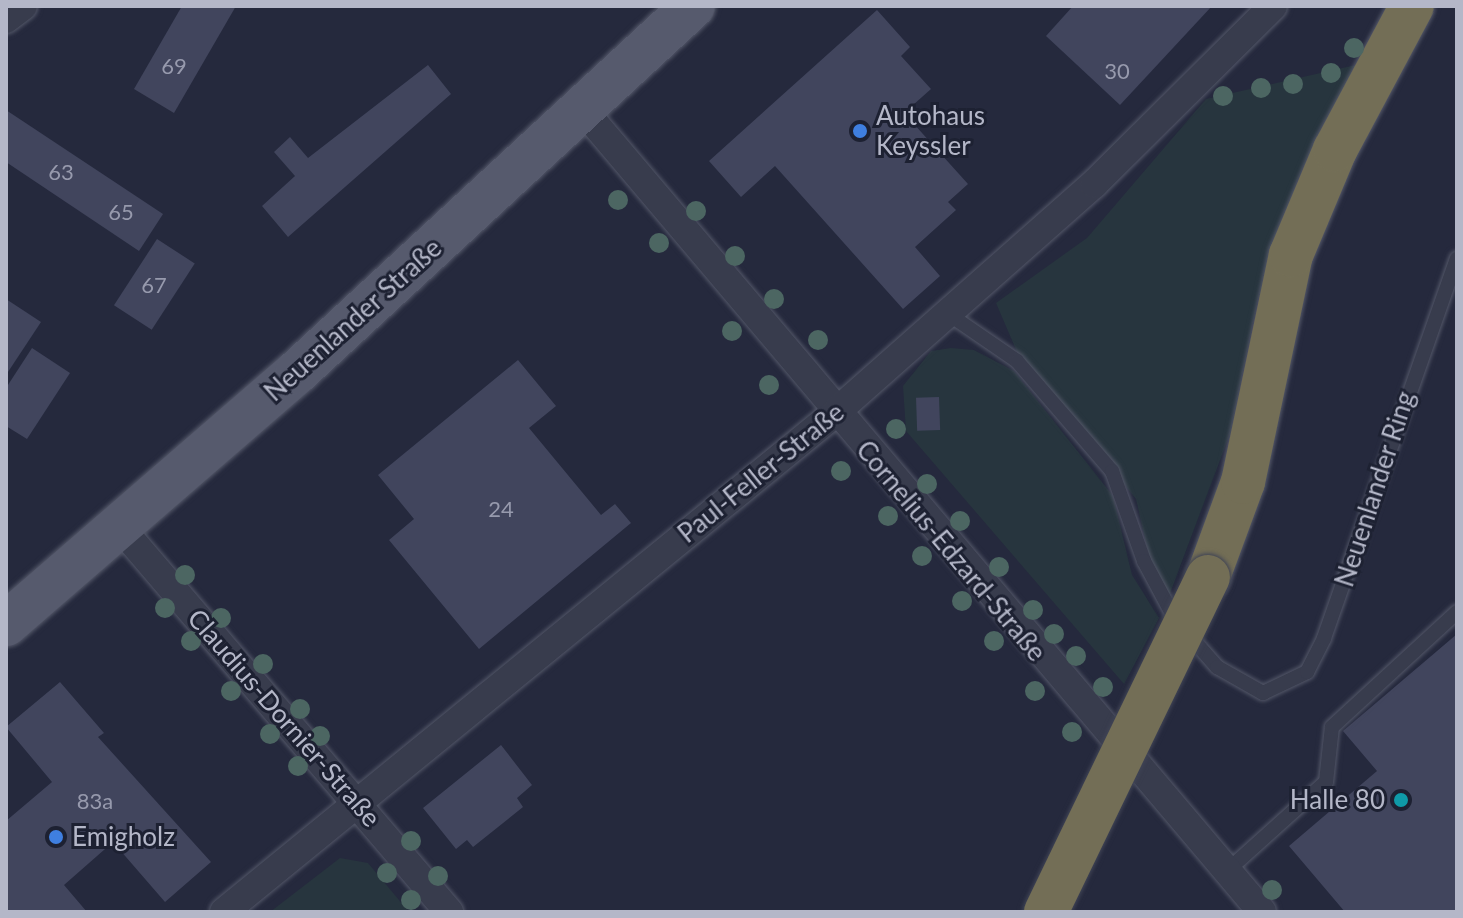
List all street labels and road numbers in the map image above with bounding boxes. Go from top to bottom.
street label: Neuenlander Straße [258,232,448,408]
street label: Neuenlander Ring [1329,387,1421,591]
street label: Paul-Feller-Straße [672,397,850,549]
street label: Cornelius-Edzard-Straße [850,434,1052,668]
street label: Claudius-Dornier-Straße [181,603,387,833]

